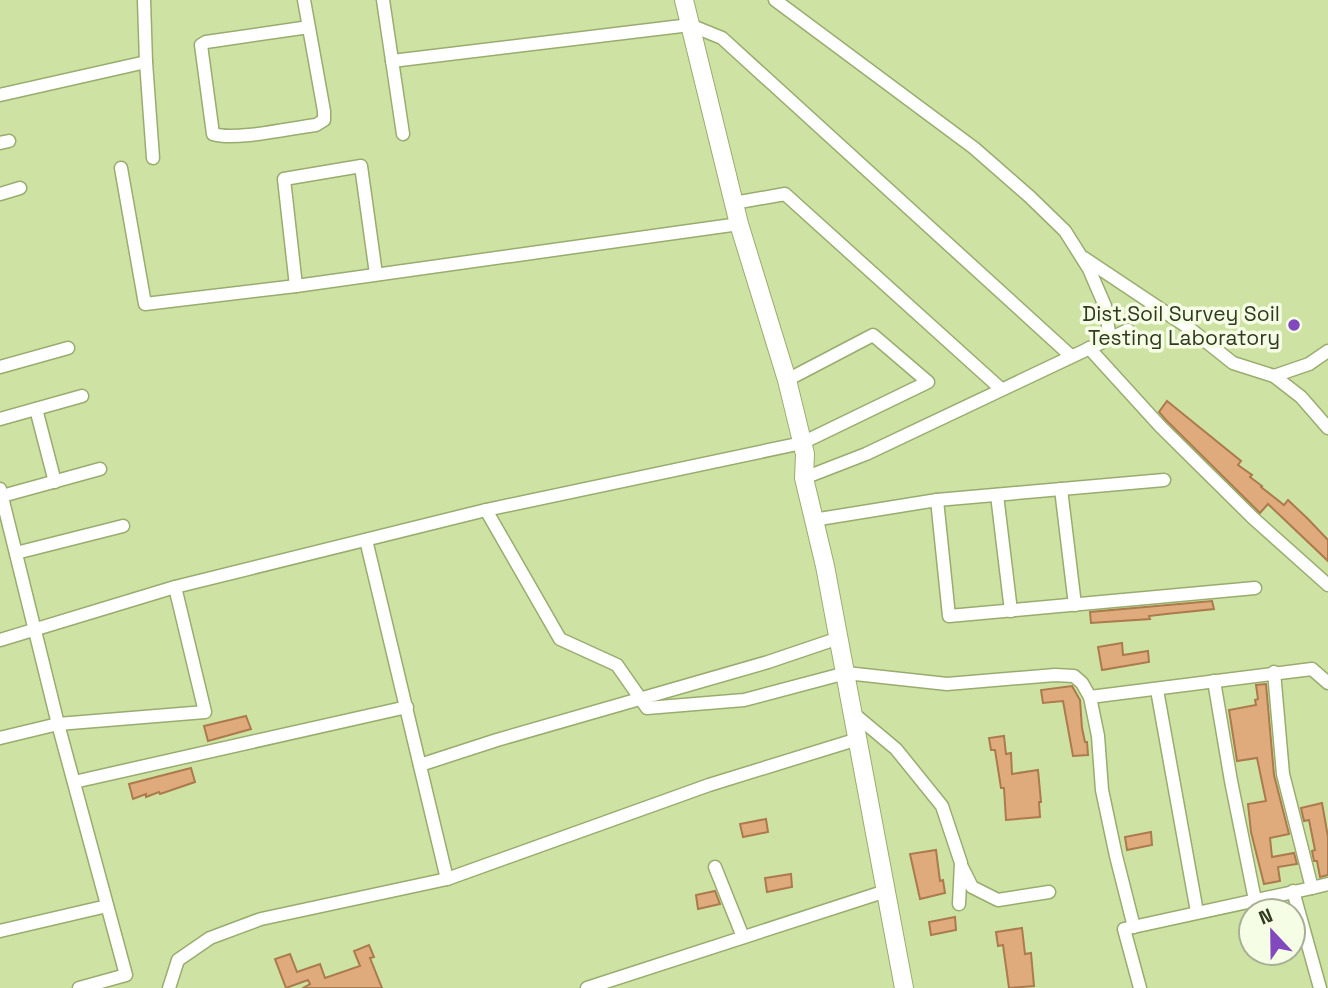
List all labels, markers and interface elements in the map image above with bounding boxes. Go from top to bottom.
place label: Dist.Soil Survey Soil Testing Laboratory [1082,300,1280,351]
marker: Dist.Soil Survey Soil Testing Laboratory [1286,317,1302,333]
north arrow [1237,897,1307,967]
text: N [1255,903,1276,931]

